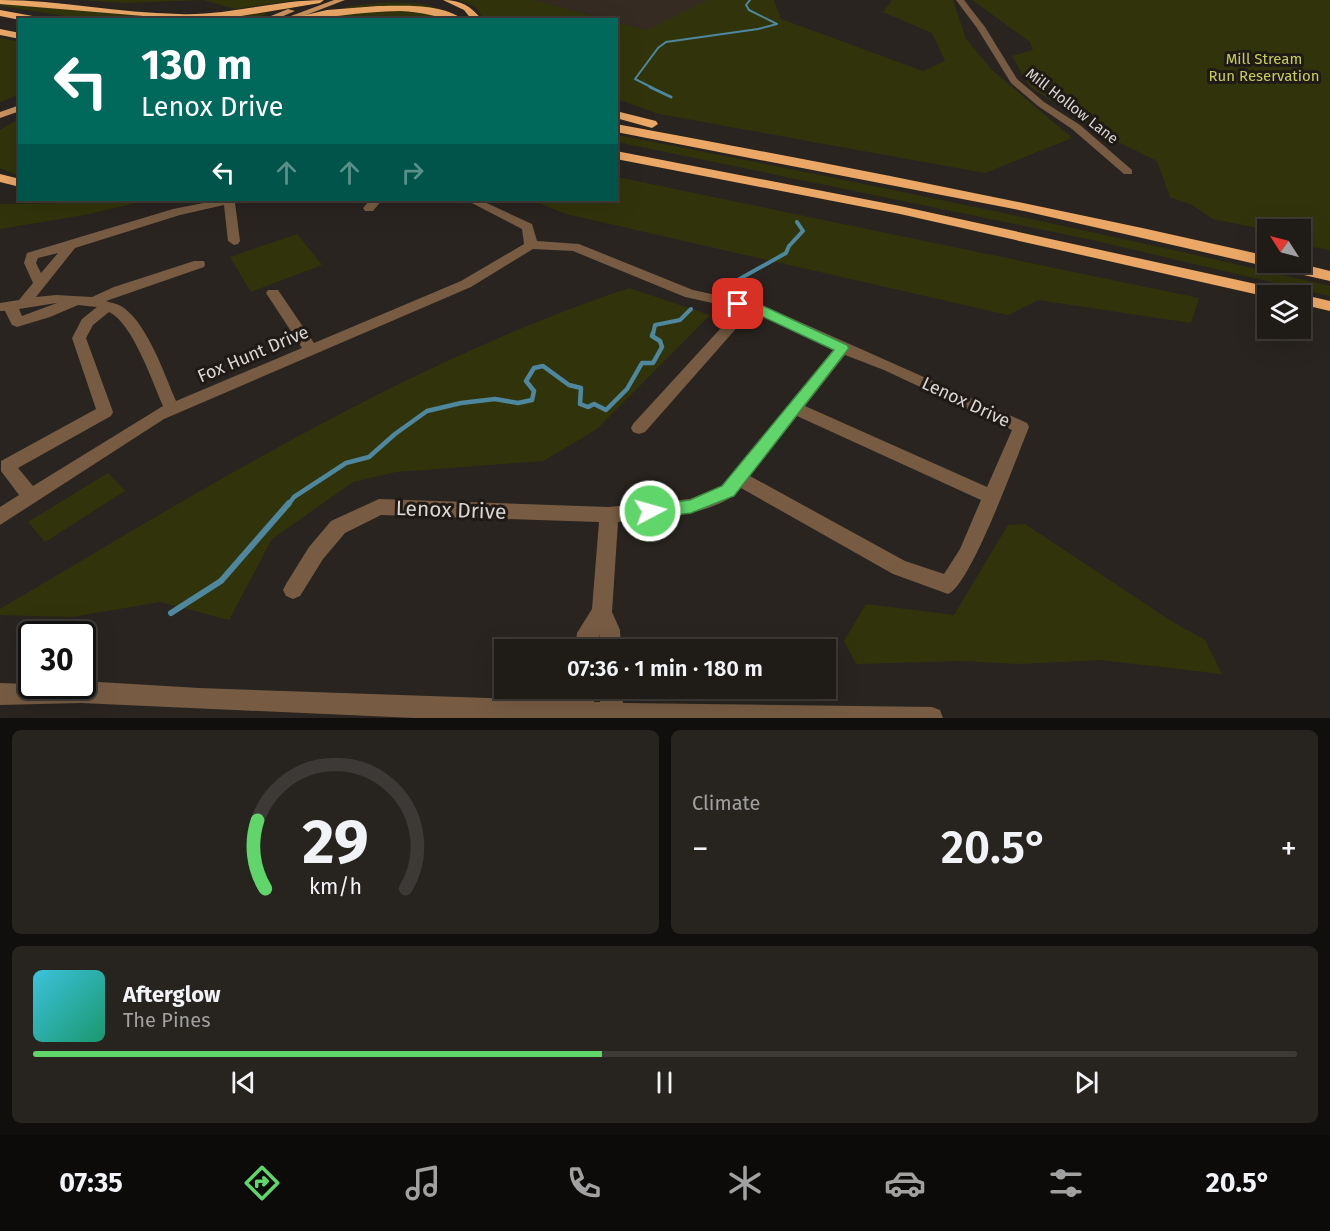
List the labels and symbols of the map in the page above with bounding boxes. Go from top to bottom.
park label: Mill Stream Run Reservation [1208,50,1320,85]
street label: Mill Hollow Lane [1022,64,1122,148]
north arrow [1257,219,1311,273]
pin [712,278,763,329]
street label: Fox Hunt Drive [194,321,312,387]
street label: Lenox Drive [918,372,1014,432]
position arrow [618,479,682,543]
street label: Lenox Drive [395,495,507,525]
speed limit sign: 30 [18,621,96,699]

